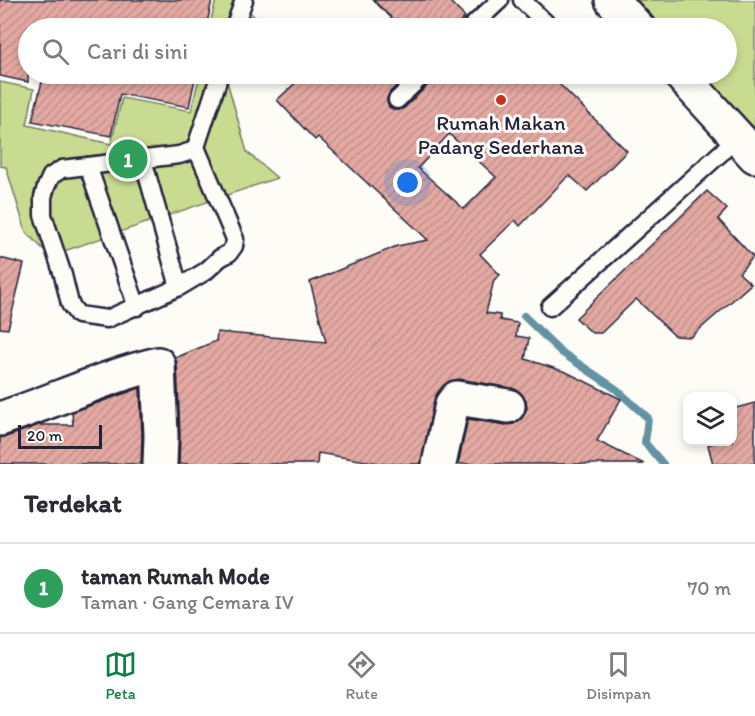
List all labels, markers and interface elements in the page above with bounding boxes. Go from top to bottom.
search box [18,18,737,84]
icon: search [39,35,72,68]
text: Cari di sini [87,38,188,65]
marker: Rumah Makan Padang Sederhana [494,93,508,107]
place label: Rumah Makan Padang Sederhana [418,110,584,159]
pin: 1 [108,136,148,182]
your location [393,168,422,197]
map controls [683,392,737,446]
button: layers [683,392,737,446]
scale bar [18,422,102,450]
text: 20 m [27,426,62,445]
text: Terdekat [24,487,122,519]
text: taman Rumah Mode [81,563,270,590]
text: 1 [39,576,48,600]
text: 70 m [687,576,731,600]
text: Taman · Gang Cemara IV [81,590,294,614]
tab: Peta [104,648,137,703]
tab: Rute [345,648,378,703]
tab: Disimpan [586,648,651,703]

